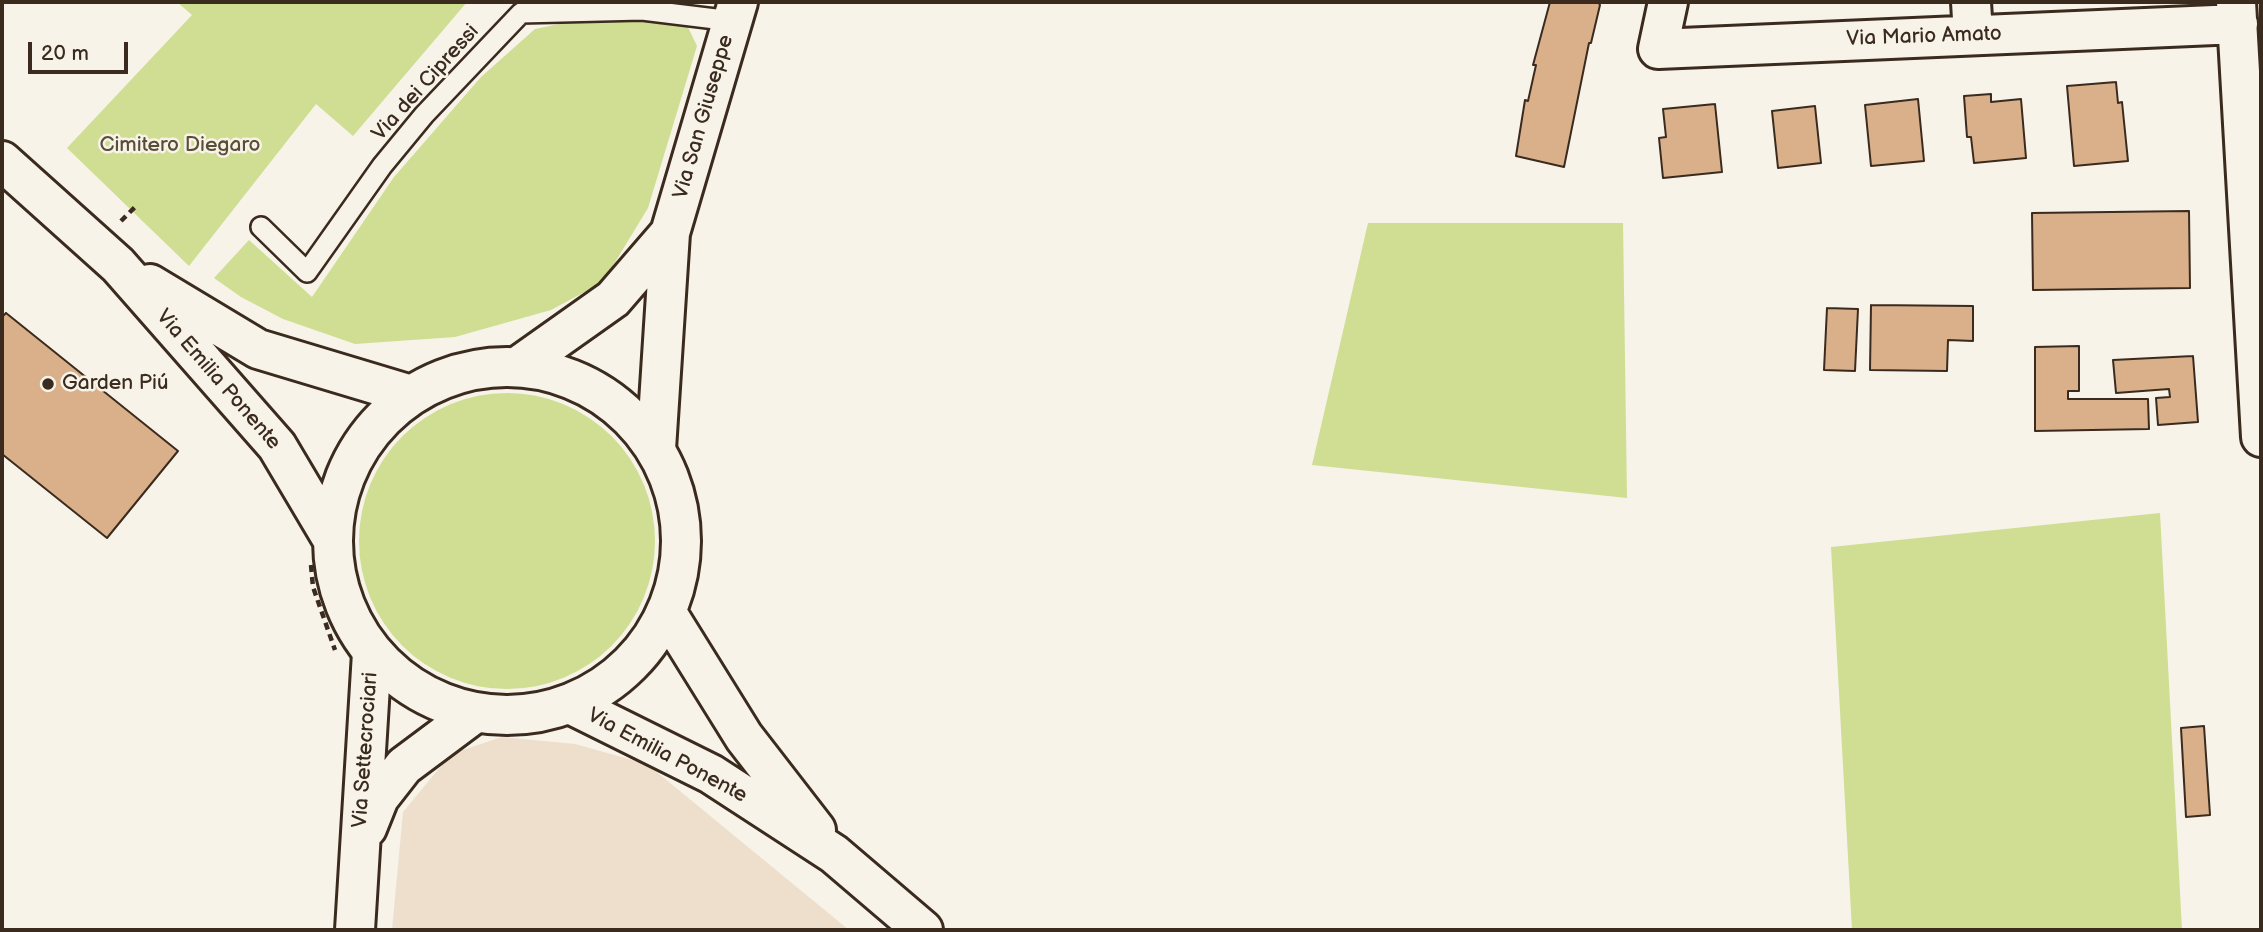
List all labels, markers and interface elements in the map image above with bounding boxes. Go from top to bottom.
street label: Via dei Cipressi [367,20,485,146]
street label: Via Mario Amato [1846,22,2002,52]
scale bar [32,28,131,72]
street label: Via San Giuseppe [669,32,739,202]
text: 20 m [41,41,89,66]
park label: Cimitero Diegaro [100,133,260,159]
street label: Via Emilia Ponente [150,305,286,455]
place label: Garden Piú [62,371,168,397]
marker: Garden Piú [40,376,56,392]
street label: Via Settecrociari [348,671,384,829]
street label: Via Emilia Ponente [583,703,751,809]

